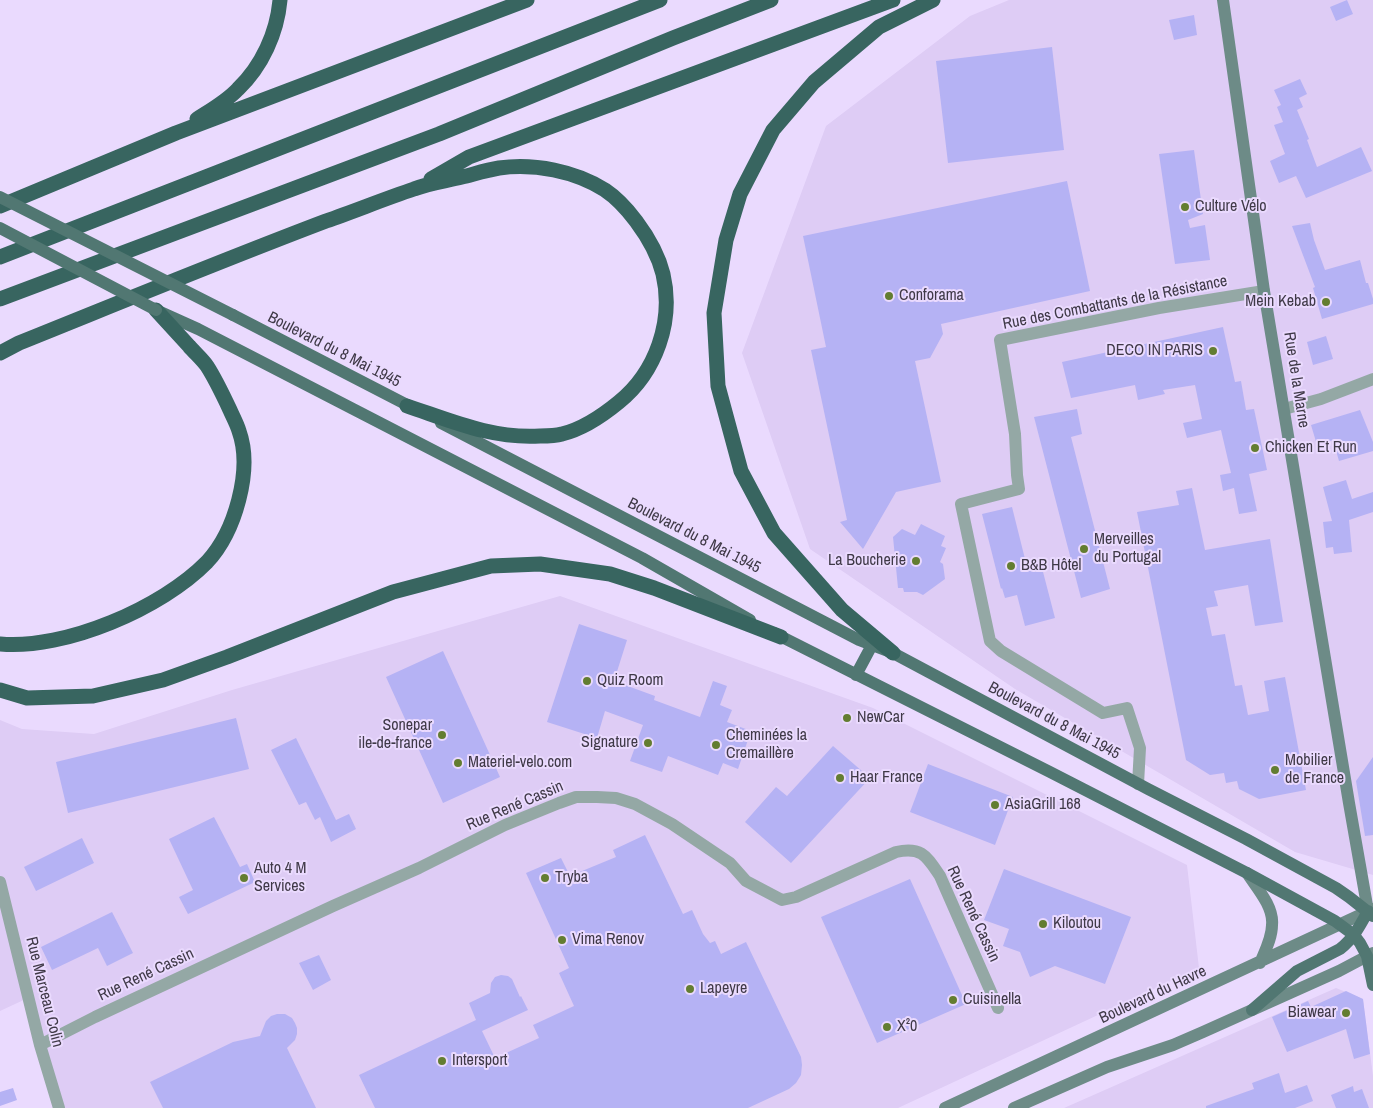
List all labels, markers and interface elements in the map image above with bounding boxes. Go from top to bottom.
place label: Culture Vélo [1195,197,1266,217]
marker: Culture Vélo [1179,201,1191,213]
street label: Rue des Combattants de la Résistance [1001,272,1229,334]
place label: Conforama [899,286,964,306]
marker: Conforama [883,290,895,302]
place label: Mein Kebab [1245,292,1316,312]
marker: Mein Kebab [1320,296,1332,308]
street label: Boulevard du 8 Mai 1945 [264,308,404,392]
street label: Rue de la Marne [1279,331,1313,429]
place label: DECO IN PARIS [1106,341,1203,361]
marker: DECO IN PARIS [1207,345,1219,357]
place label: Chicken Et Run [1265,438,1357,458]
marker: Chicken Et Run [1249,442,1261,454]
street label: Boulevard du 8 Mai 1945 [624,494,764,578]
place label: Merveilles du Portugal [1094,530,1161,568]
marker: Merveilles du Portugal [1078,543,1090,555]
place label: La Boucherie [828,551,906,571]
marker: La Boucherie [910,555,922,567]
place label: B&B Hôtel [1021,556,1082,576]
marker: B&B Hôtel [1005,560,1017,572]
place label: Quiz Room [597,671,663,691]
marker: Quiz Room [581,675,593,687]
street label: Boulevard du 8 Mai 1945 [985,678,1123,764]
place label: NewCar [857,708,904,728]
marker: NewCar [841,712,853,724]
place label: Sonepar ile-de-france [358,716,432,754]
place label: Cheminées la Cremaillère [726,726,807,764]
marker: Sonepar ile-de-france [436,729,448,741]
place label: Signature [581,733,638,753]
marker: Signature [642,737,654,749]
marker: Cheminées la Cremaillère [710,739,722,751]
place label: Mobilier de France [1285,751,1344,789]
place label: Materiel-velo.com [468,753,572,773]
marker: Materiel-velo.com [452,757,464,769]
marker: Mobilier de France [1269,764,1281,776]
place label: Haar France [850,768,923,788]
marker: Haar France [834,772,846,784]
street label: Rue René Cassin [464,777,566,835]
place label: AsiaGrill 168 [1005,795,1081,815]
marker: AsiaGrill 168 [989,799,1001,811]
place label: Auto 4 M Services [254,859,307,897]
street label: Rue René Cassin [942,863,1004,965]
place label: Tryba [555,868,588,888]
marker: Auto 4 M Services [238,872,250,884]
marker: Tryba [539,872,551,884]
place label: Kiloutou [1053,914,1101,934]
marker: Kiloutou [1037,918,1049,930]
place label: Vima Renov [572,930,644,950]
marker: Vima Renov [556,934,568,946]
street label: Rue Marceau Colin [21,935,67,1049]
street label: Rue René Cassin [95,944,197,1006]
street label: Boulevard du Havre [1096,962,1210,1028]
place label: Lapeyre [700,979,747,999]
marker: Lapeyre [684,983,696,995]
place label: Cuisinella [963,990,1021,1010]
marker: Cuisinella [947,994,959,1006]
place label: Biawear [1288,1003,1336,1023]
marker: Biawear [1340,1007,1352,1019]
place label: X²0 [897,1017,917,1037]
marker: X²0 [881,1021,893,1033]
place label: Intersport [452,1051,507,1071]
marker: Intersport [436,1055,448,1067]

